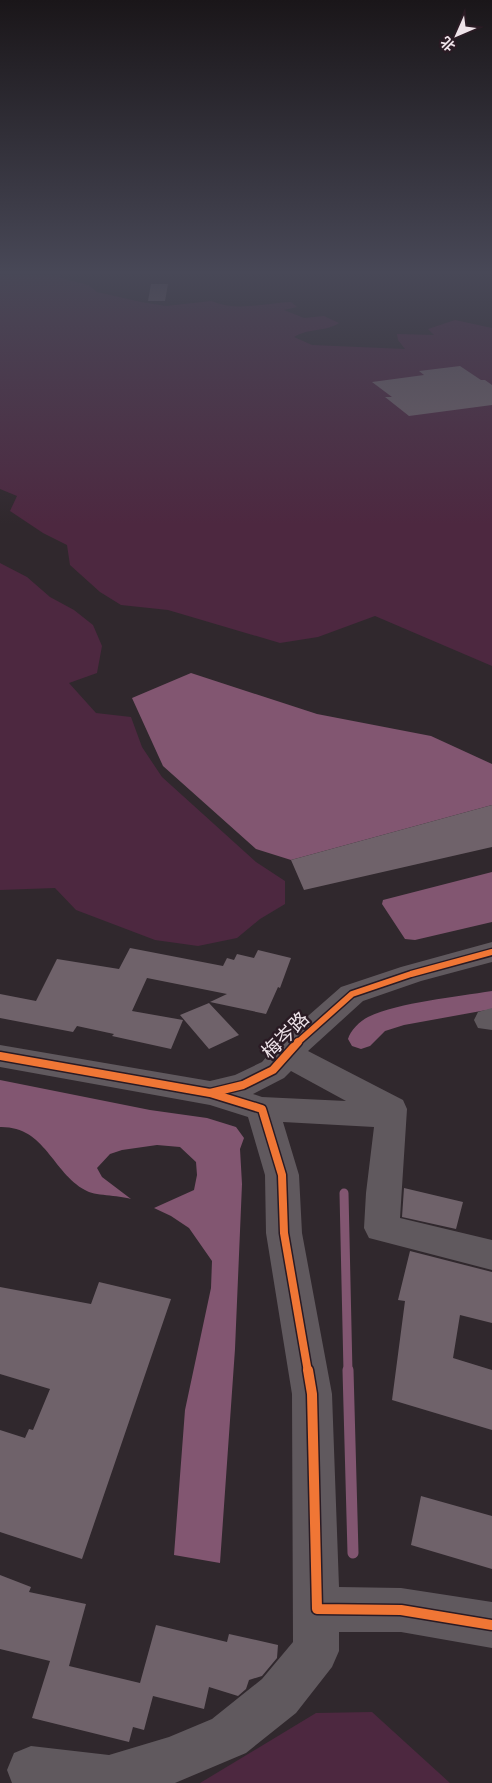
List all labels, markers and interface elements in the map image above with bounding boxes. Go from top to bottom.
north arrow [432,10,482,60]
text: 北 [436,33,459,56]
street label: 梅岑路 [256,1006,314,1064]

